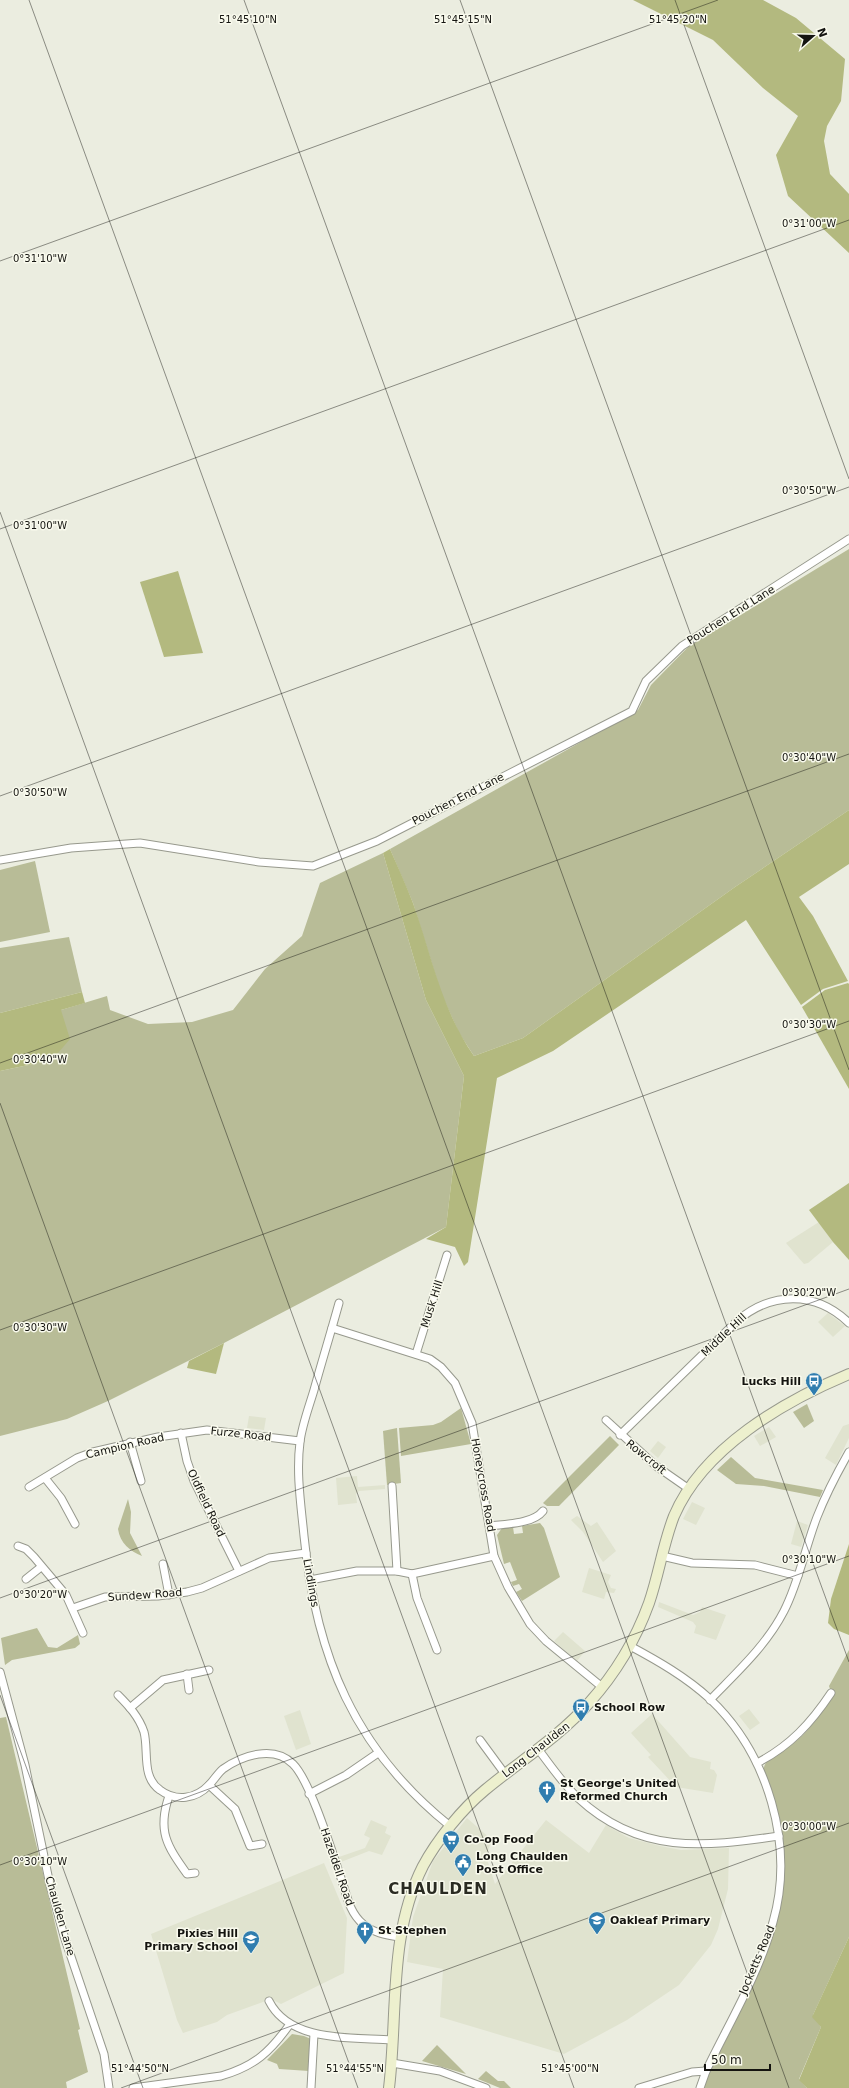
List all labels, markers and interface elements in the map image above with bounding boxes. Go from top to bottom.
text: 51°45'10"N [219,14,277,25]
text: 51°45'15"N [434,14,492,25]
text: 51°45'20"N [649,14,707,25]
north arrow [793,16,833,56]
text: N [814,26,830,39]
text: 0°31'00"W [782,218,836,229]
text: 0°31'10"W [13,253,67,264]
text: 0°30'50"W [782,485,836,496]
text: 0°31'00"W [13,520,67,531]
street label: Pouchen End Lane [685,583,778,647]
text: 0°30'40"W [782,752,836,763]
street label: Pouchen End Lane [410,770,506,828]
text: 0°30'50"W [13,787,67,798]
text: 0°30'30"W [782,1019,836,1030]
text: 0°30'40"W [13,1054,67,1065]
street label: Musk Hill [418,1278,446,1330]
text: 0°30'20"W [782,1287,836,1298]
street label: Middle Hill [699,1311,749,1359]
text: 0°30'30"W [13,1322,67,1333]
bus stop icon: Lucks Hill [804,1371,824,1396]
place label: Lucks Hill [741,1375,801,1388]
street label: Furze Road [210,1424,272,1444]
street label: Campion Road [85,1431,165,1461]
street label: Honeycross Road [468,1437,498,1533]
street label: Rowcroft [623,1437,669,1478]
street label: Oldfield Road [185,1467,227,1539]
text: 0°30'10"W [782,1554,836,1565]
street label: Lindlings [300,1558,322,1608]
street label: Sundew Road [107,1586,183,1604]
text: 0°30'20"W [13,1589,67,1600]
bus stop icon: School Row [571,1697,591,1722]
place label: School Row [594,1701,665,1714]
street label: Long Chaulden [500,1720,572,1780]
place label: St George's United Reformed Church [560,1777,677,1803]
church icon: St George's United Reformed Church [537,1779,557,1804]
text: 0°30'00"W [782,1821,836,1832]
street label: Hazeldell Road [318,1826,356,1908]
supermarket icon: Co-op Food [441,1829,461,1854]
place label: Co-op Food [464,1833,534,1846]
place label: Long Chaulden Post Office [476,1850,568,1876]
public building icon: Long Chaulden Post Office [453,1852,473,1877]
text: 0°30'10"W [13,1856,67,1867]
street label: Chaulden Lane [42,1875,78,1958]
district label: CHAULDEN [388,1880,488,1898]
school or university icon: Oakleaf Primary [587,1910,607,1935]
place label: Oakleaf Primary [610,1914,710,1927]
church icon: St Stephen [355,1920,375,1945]
street label: Jocketts Road [736,1923,777,1998]
place label: St Stephen [378,1924,447,1937]
place label: Pixies Hill Primary School [144,1927,238,1953]
school or university icon: Pixies Hill Primary School [241,1929,261,1954]
scale bar [705,2046,770,2072]
text: 50 m [711,2053,742,2067]
text: 51°44'50"N [111,2063,169,2074]
text: 51°44'55"N [326,2063,384,2074]
text: 51°45'00"N [541,2063,599,2074]

